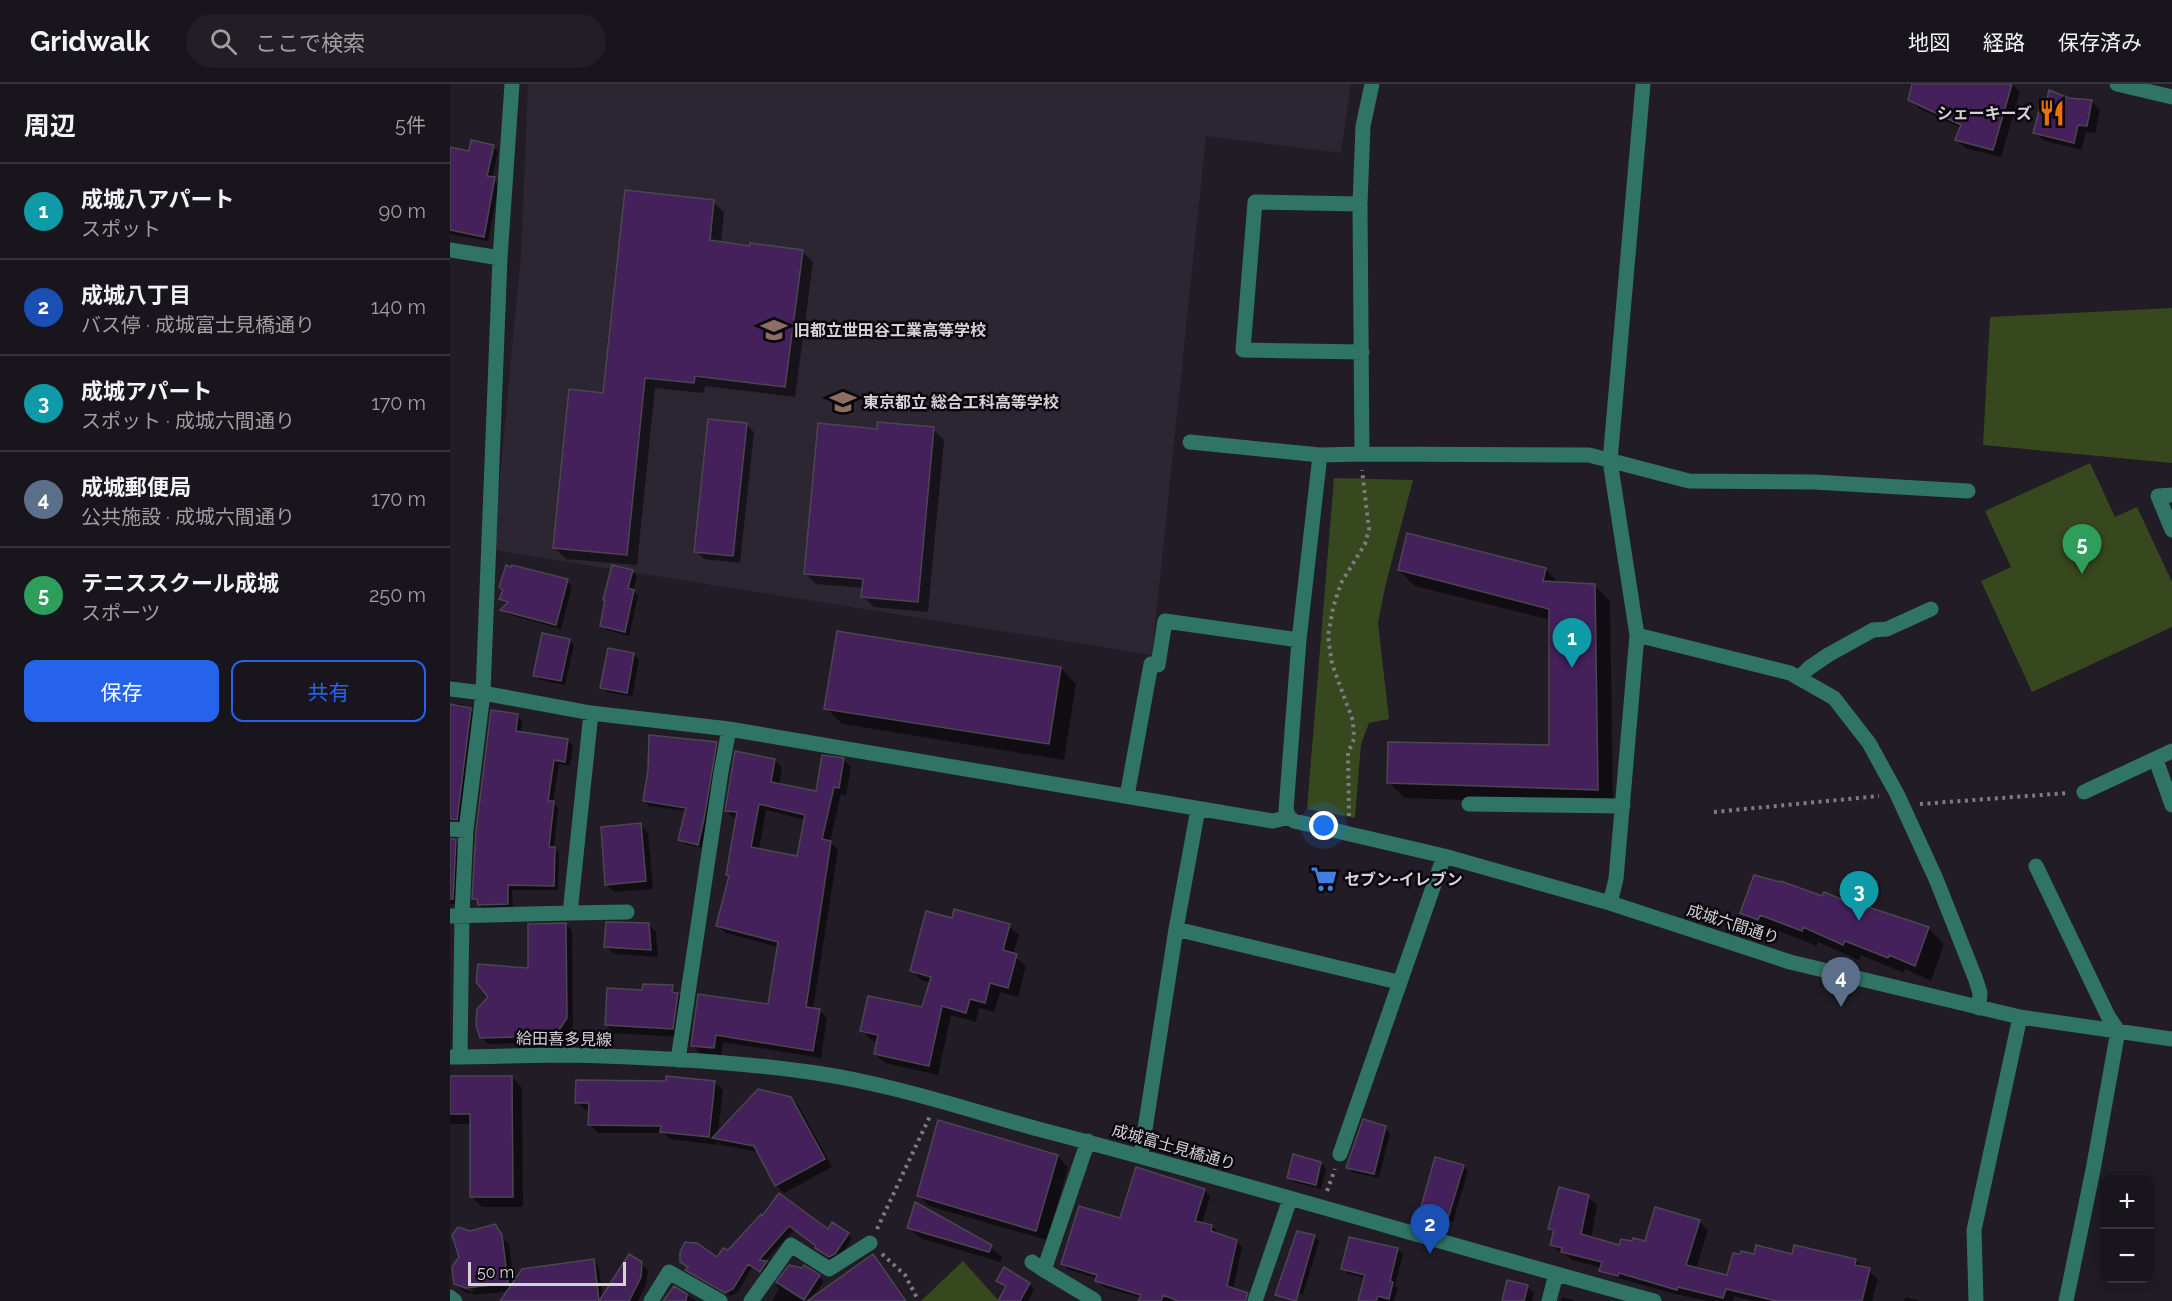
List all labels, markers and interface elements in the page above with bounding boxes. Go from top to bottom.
search box [186,14,606,68]
text: Gridwalk [30,25,150,58]
icon: search [207,25,240,58]
text: ここで検索 [255,30,365,56]
text: 地図 [1908,30,1950,55]
text: 経路 [1983,30,2025,55]
text: 保存済み [2058,30,2142,55]
restaurant icon: シェーキーズ [2037,98,2067,128]
place label: シェーキーズ [1937,104,2032,123]
text: 周辺 [24,111,76,141]
text: 5件 [395,113,426,137]
text: 成城八アパート [81,186,235,212]
text: 1 [39,199,48,223]
text: 90 m [379,199,426,223]
text: スポット [81,217,161,241]
text: 成城八丁目 [81,282,191,308]
text: 2 [38,295,49,319]
text: 140 m [371,295,426,319]
text: バス停 · 成城富士見橋通り [81,313,315,337]
school or university icon: 旧都立世田谷工業高等学校 [759,315,789,345]
place label: 旧都立世田谷工業高等学校 [794,321,986,340]
text: 成城アパート [81,378,213,404]
school or university icon: 東京都立 総合工科高等学校 [828,387,858,417]
text: 3 [38,391,49,415]
text: 170 m [371,391,426,415]
place label: 東京都立 総合工科高等学校 [863,393,1059,412]
text: スポット · 成城六間通り [81,409,295,433]
text: 成城郵便局 [81,474,191,500]
text: 4 [38,487,49,511]
text: 170 m [371,487,426,511]
text: 公共施設 · 成城六間通り [81,505,295,529]
pin: 5 [2062,524,2102,574]
text: テニススクール成城 [81,570,279,596]
text: 5 [38,583,49,607]
text: 250 m [369,583,426,607]
text: スポーツ [81,601,161,625]
pin: 1 [1552,618,1592,668]
button: 保存 [24,660,219,722]
button: 共有 [231,660,426,722]
your location [1309,811,1338,840]
supermarket icon: セブン-イレブン [1309,864,1339,894]
place label: セブン-イレブン [1344,870,1463,889]
pin: 3 [1840,872,1878,921]
street label: 成城六間通り [1684,900,1782,948]
pin: 4 [1822,958,1860,1007]
street label: 給田喜多見線 [516,1029,612,1049]
street label: 成城富士見橋通り [1110,1120,1238,1174]
map controls [2100,1175,2154,1283]
button: + [2100,1175,2154,1229]
pin: 2 [1410,1204,1450,1254]
button: − [2100,1229,2154,1283]
scale bar [468,1259,626,1286]
text: 50 m [477,1263,514,1282]

